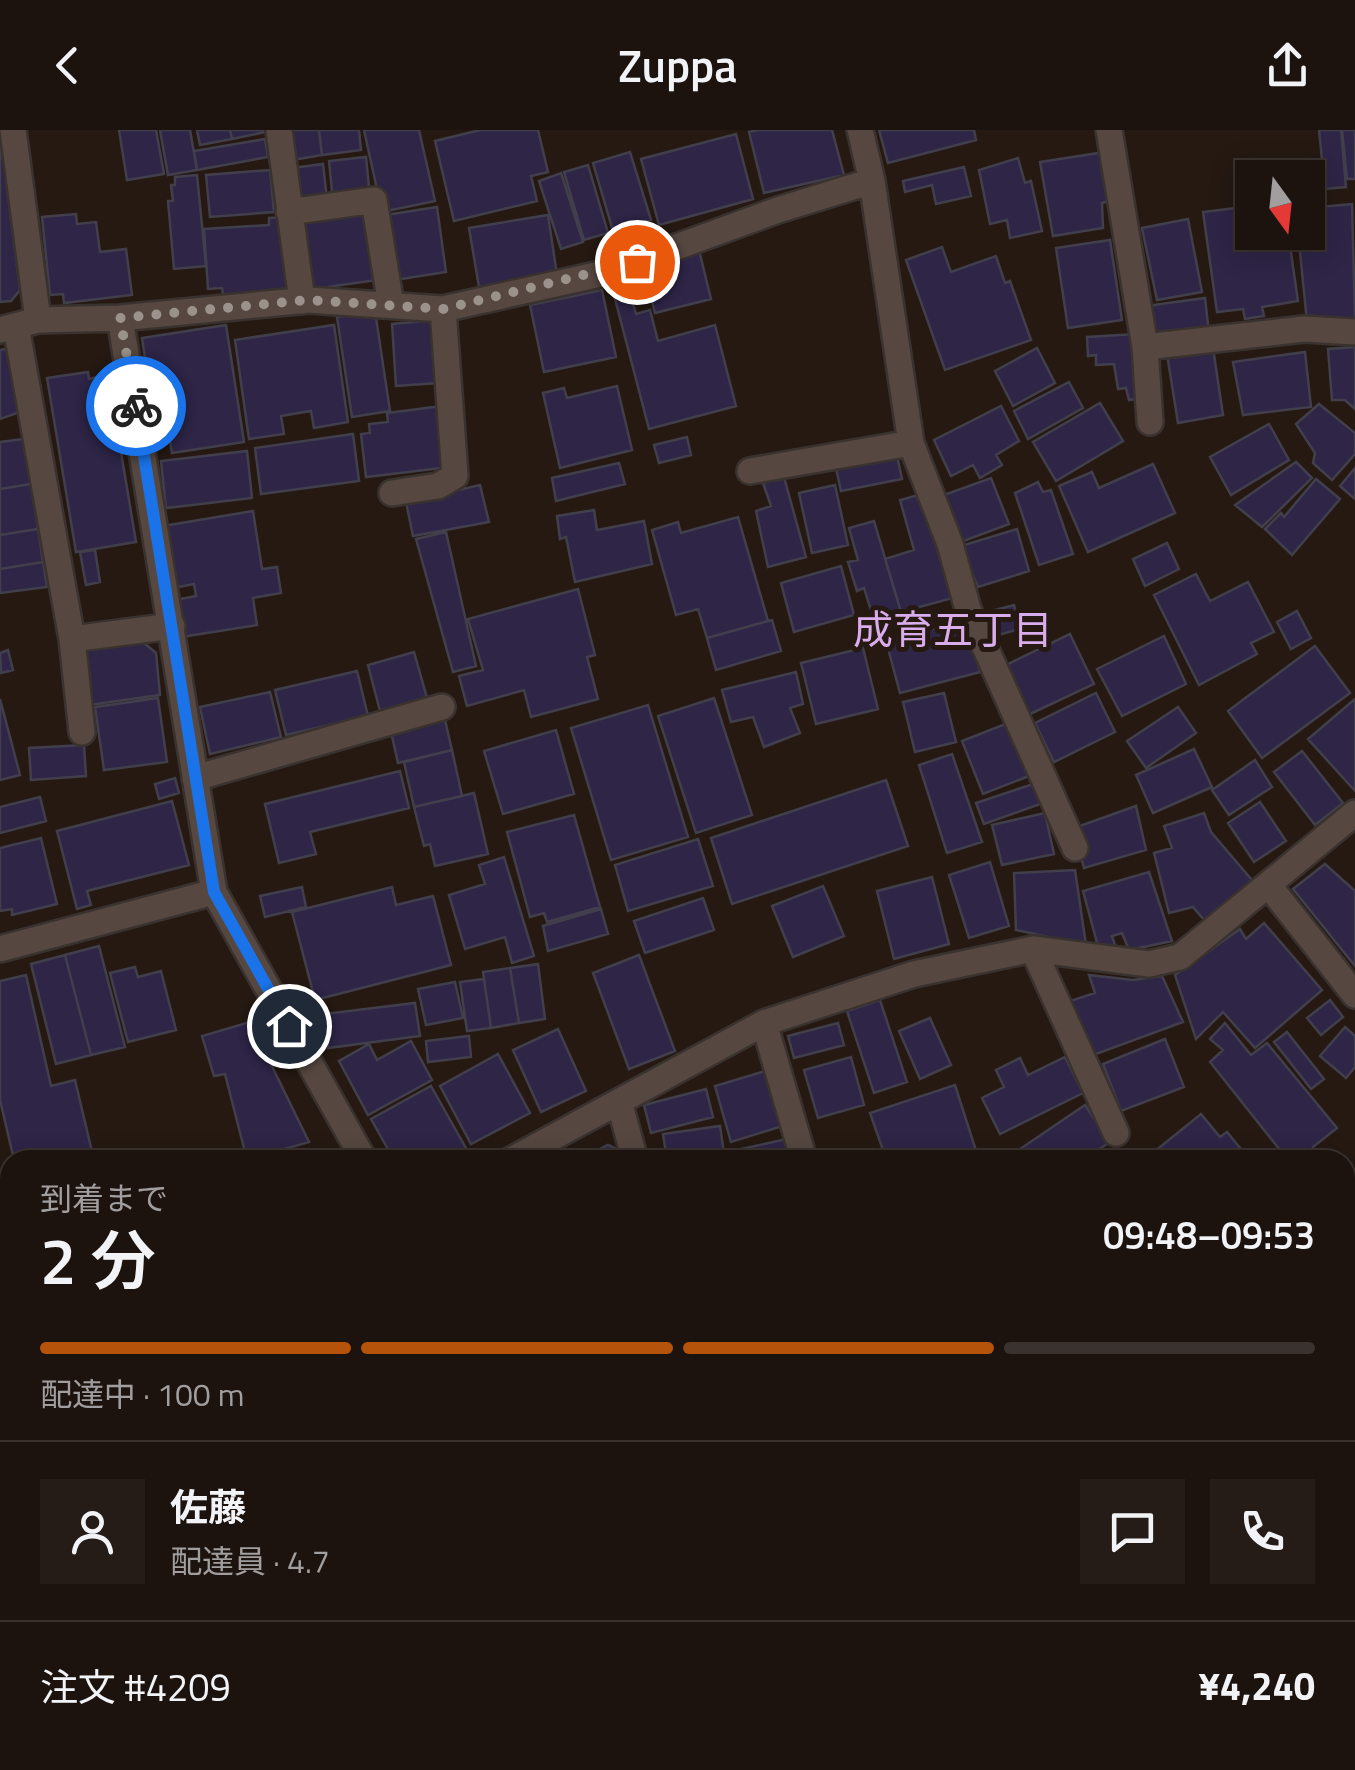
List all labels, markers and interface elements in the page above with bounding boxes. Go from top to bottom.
text: Zuppa [618,31,737,99]
icon: back [40,38,95,93]
icon: share [1260,38,1315,93]
north arrow [1235,160,1325,250]
map controls [1235,160,1325,250]
pin [595,220,680,305]
icon: bag [610,235,665,290]
courier [86,356,186,456]
icon: bike [109,379,164,434]
district label: 成育五丁目 [853,599,1053,660]
pin [247,984,332,1069]
icon: home [262,999,317,1054]
text: 到着まで [40,1174,168,1222]
text: 09:48–09:53 [1103,1206,1315,1264]
text: 2 分 [40,1210,156,1309]
text: 配達中 · 100 m [40,1370,245,1418]
text: 佐藤 [170,1478,246,1536]
button: person [40,1479,145,1584]
button: chat [1080,1479,1185,1584]
button: phone [1210,1479,1315,1584]
text: 配達員 · 4.7 [170,1537,330,1585]
text: ¥4,240 [1199,1657,1315,1715]
text: 注文 #4209 [40,1658,231,1716]

